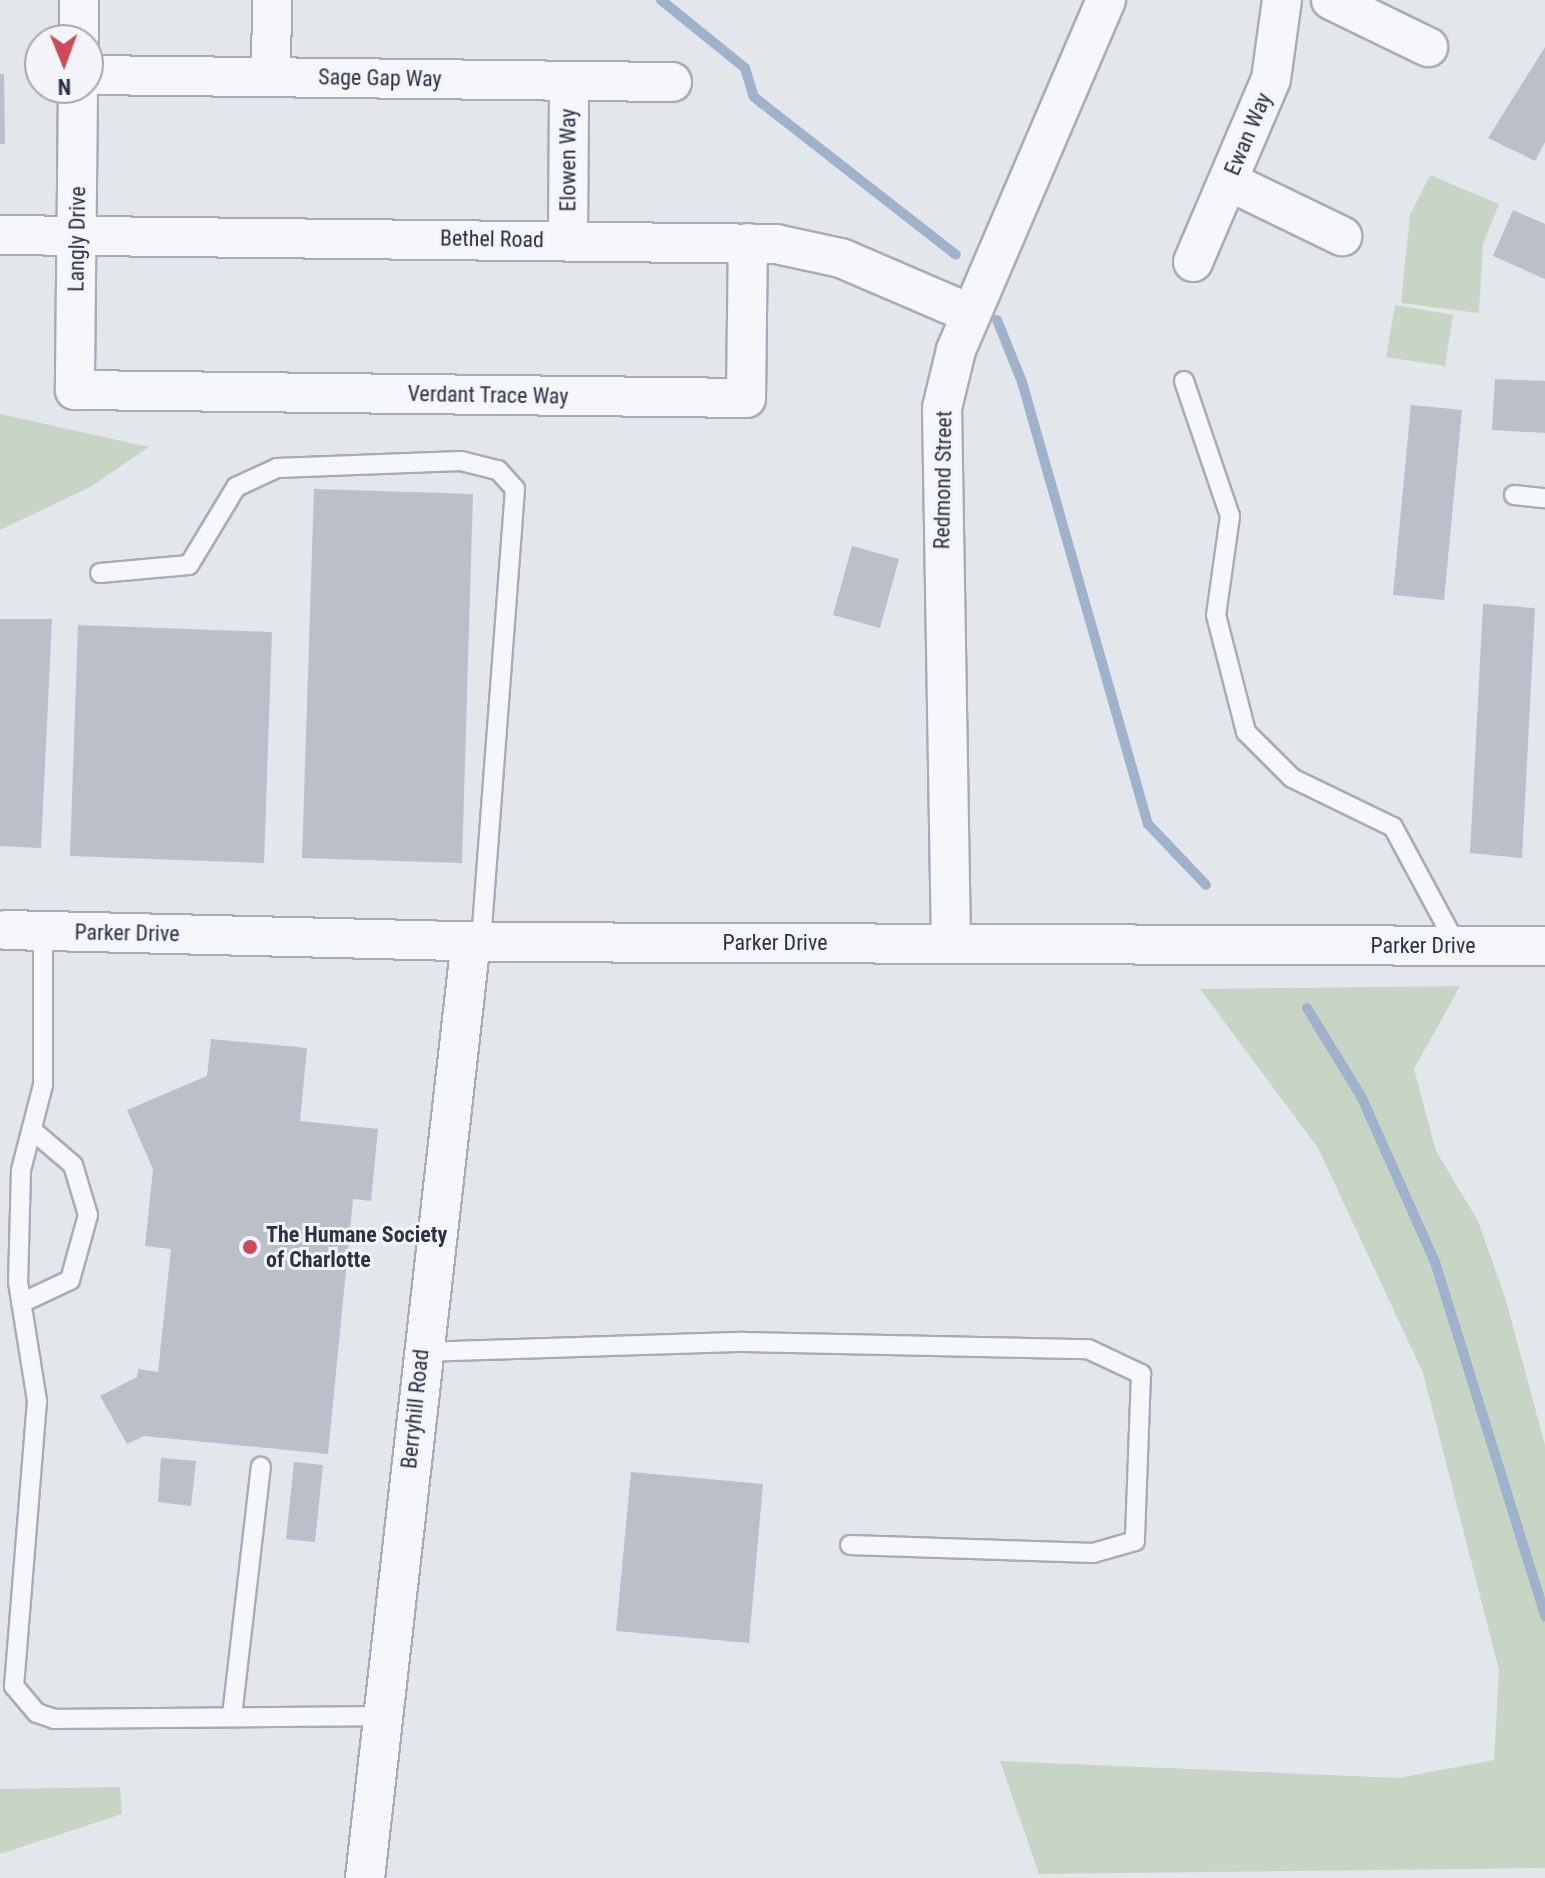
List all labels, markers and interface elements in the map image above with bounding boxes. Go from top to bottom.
north arrow [24,24,104,104]
street label: Sage Gap Way [318,64,442,92]
text: N [57,74,71,99]
street label: Ewan Way [1219,89,1277,179]
street label: Elowen Way [555,108,581,212]
street label: Langly Drive [63,186,91,292]
street label: Bethel Road [440,225,544,253]
street label: Verdant Trace Way [407,380,569,410]
street label: Redmond Street [929,410,957,550]
street label: Parker Drive [74,919,180,947]
street label: Parker Drive [723,930,827,956]
street label: Parker Drive [1371,933,1475,959]
place label: The Humane Society of Charlotte [266,1221,447,1272]
marker: The Humane Society of Charlotte [241,1238,259,1256]
street label: Berryhill Road [396,1348,434,1470]

